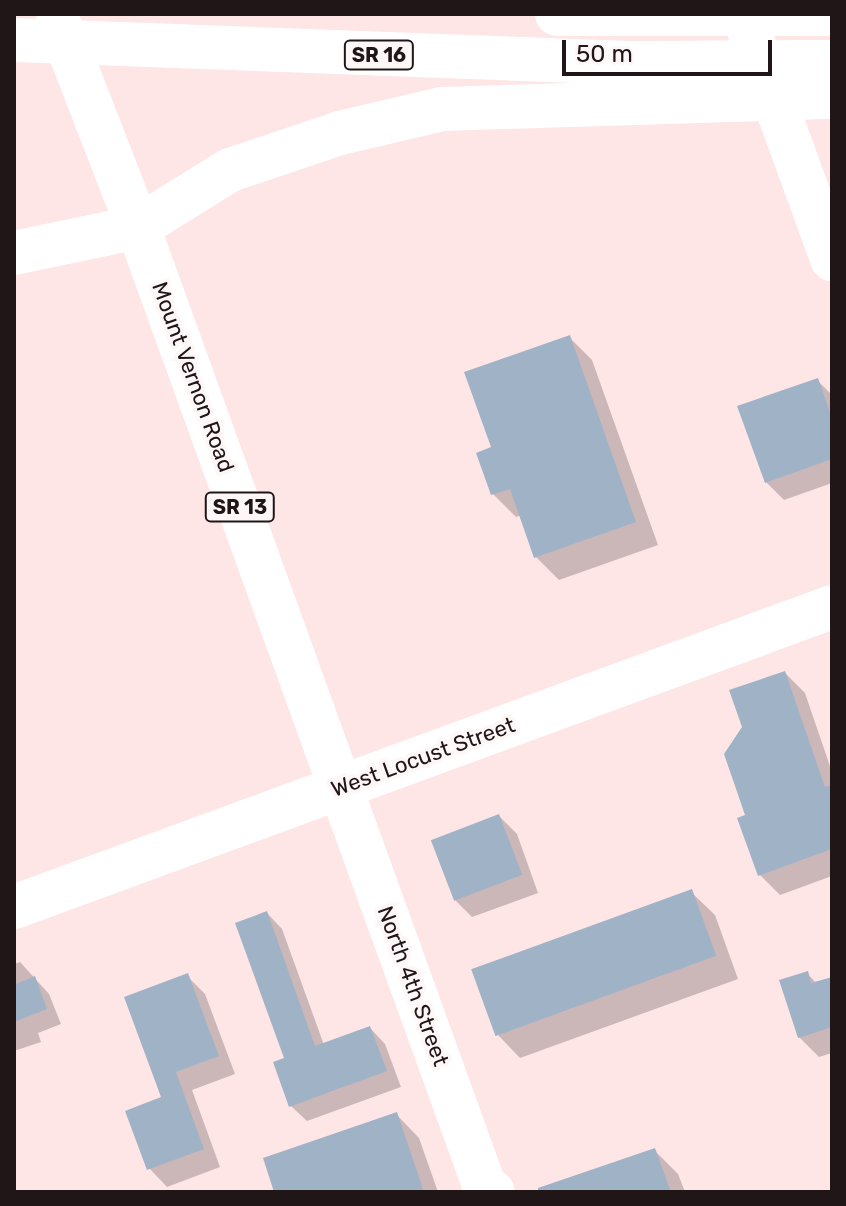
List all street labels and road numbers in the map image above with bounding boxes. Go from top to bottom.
road number: SR 16 [343,39,415,71]
street label: Mount Vernon Road [146,278,240,476]
road number: SR 13 [204,491,276,523]
street label: West Locust Street [328,711,518,803]
street label: North 4th Street [372,902,454,1070]

